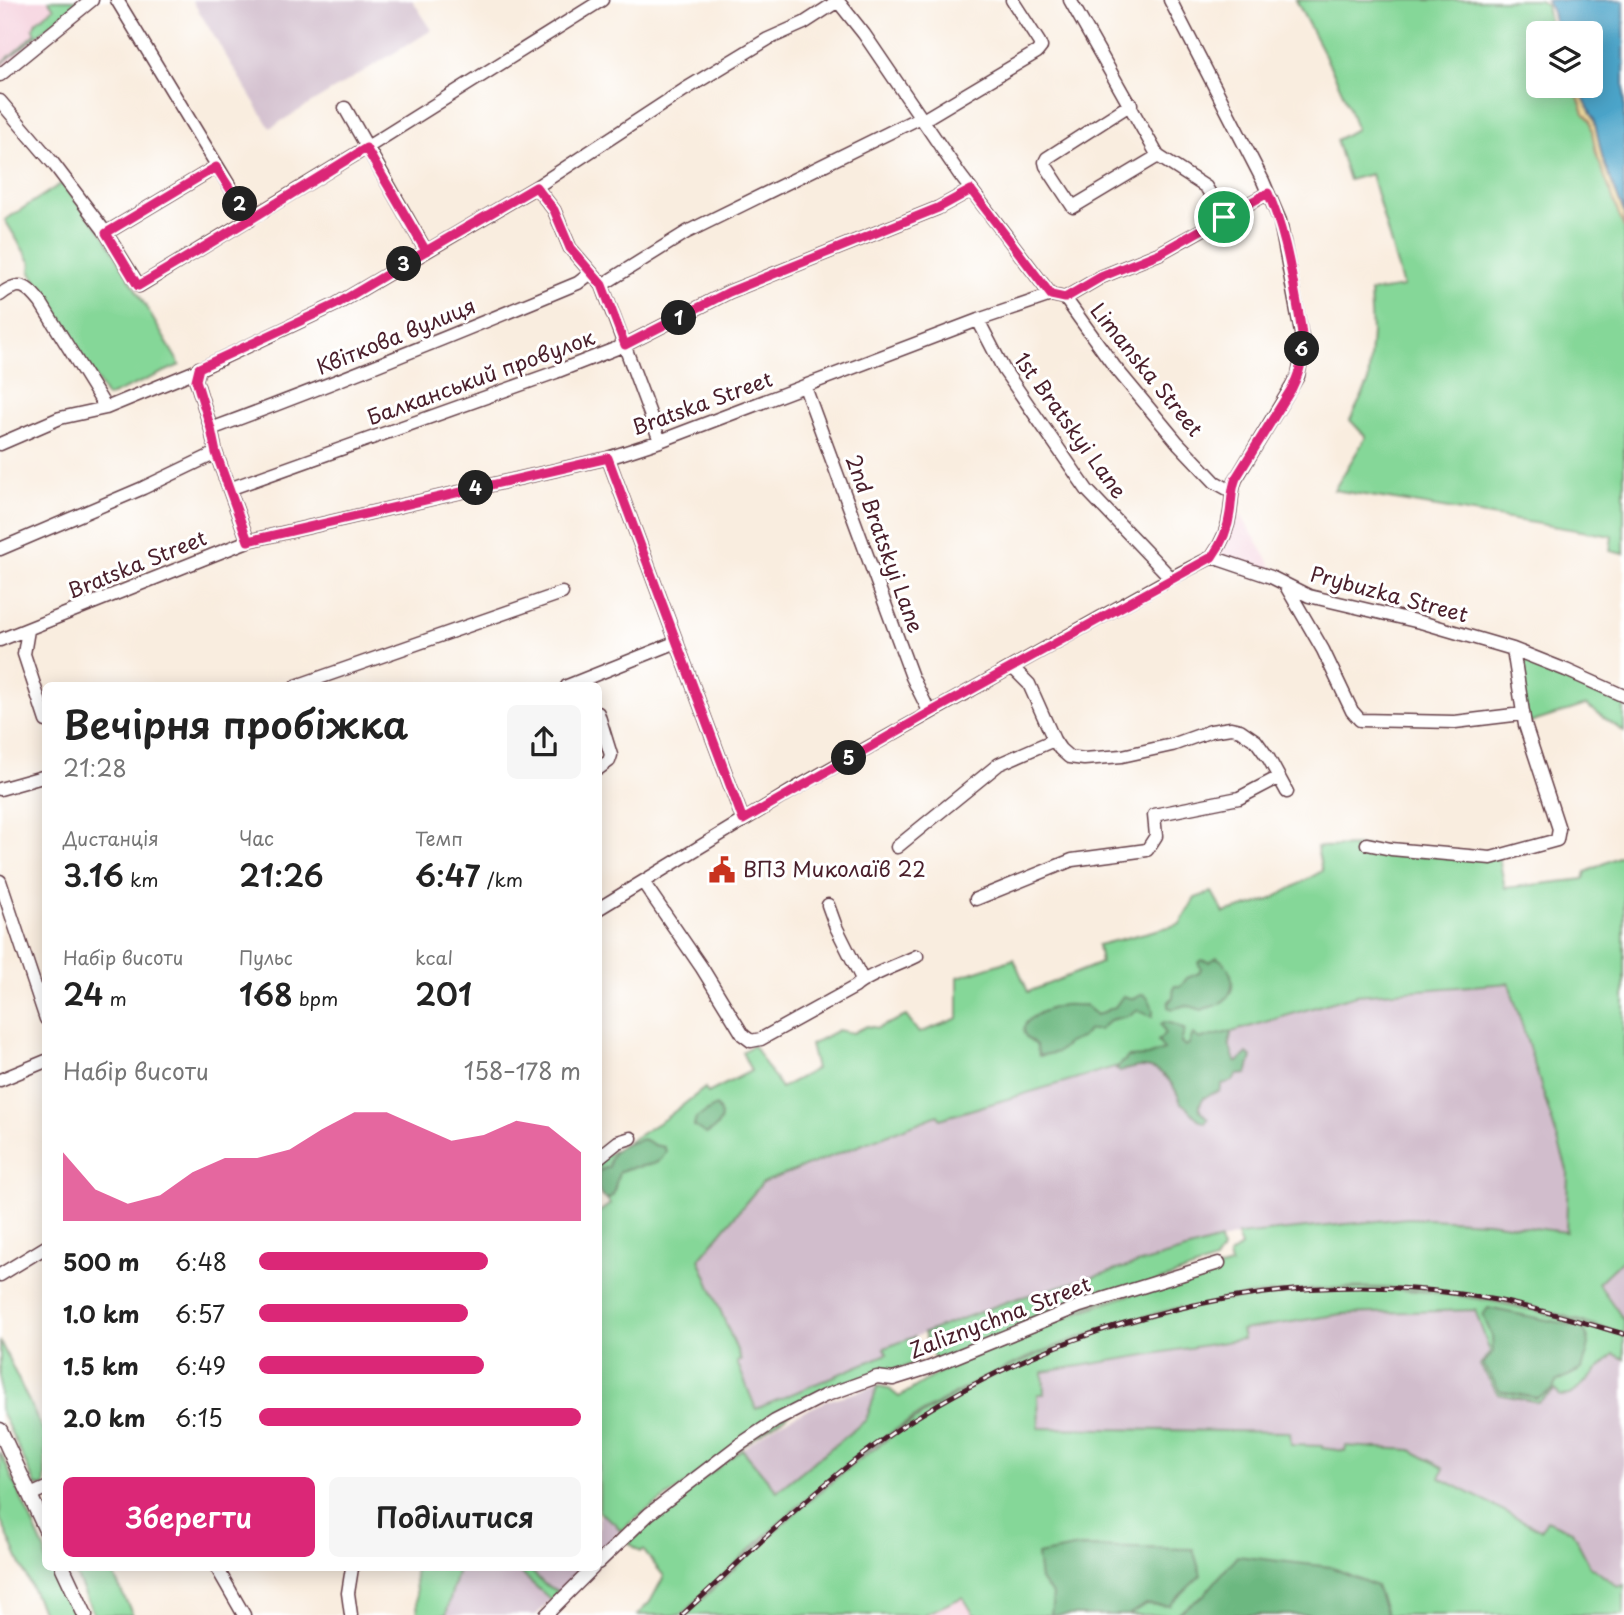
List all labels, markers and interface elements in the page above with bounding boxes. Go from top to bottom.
map controls [1526,21,1603,98]
button: layers [1526,21,1603,98]
pin: 2 [222,186,258,222]
pin [1194,187,1254,247]
text: 2 [233,189,246,217]
icon: arrive [1205,198,1243,236]
pin: 3 [386,246,422,282]
text: 3 [397,249,410,277]
street label: Квіткова вулиця [311,289,480,382]
street label: Limanska Street [1083,295,1212,443]
pin: 1 [662,300,696,336]
text: 1 [674,303,683,331]
street label: Балканський провулок [362,320,599,432]
pin: 6 [1284,332,1320,366]
text: 6 [1295,334,1308,362]
street label: 1st Bratskyi Lane [1007,345,1136,505]
street label: Bratska Street [626,362,776,442]
street label: 2nd Bratskyi Lane [839,450,933,637]
pin: 4 [458,470,494,505]
text: 4 [469,473,482,501]
street label: Bratska Street [62,521,211,606]
street label: Prybuzka Street [1307,557,1472,629]
text: Вечірня пробіжка [63,695,408,752]
button: share [507,705,581,779]
pin: 5 [832,740,866,776]
text: 5 [842,743,855,771]
text: 21:28 [63,750,127,785]
text: Дистанція [63,824,159,852]
text: Час [239,824,274,852]
text: Темп [415,824,463,852]
text: 3.16 [63,852,124,897]
text: 21:26 [239,852,324,897]
text: 6:47 [415,852,480,897]
place label: ВПЗ Миколаїв 22 [743,852,926,884]
public building icon: ВПЗ Миколаїв 22 [707,855,737,885]
text: km [124,865,159,893]
text: /km [480,865,523,893]
text: Набір висоти [63,943,183,971]
text: Пульс [239,943,293,971]
text: kcal [415,943,453,971]
text: 24 [63,971,103,1016]
text: 168 [239,971,293,1016]
text: 201 [415,971,472,1016]
text: m [103,984,127,1012]
text: bpm [293,984,338,1012]
text: Набір висоти [63,1053,209,1088]
text: 158–178 m [464,1053,581,1088]
text: 500 m [63,1244,140,1279]
text: 6:48 [175,1244,227,1279]
street label: Zaliznychna Street [904,1267,1095,1365]
text: 1.0 km [63,1296,140,1331]
text: 6:57 [175,1296,225,1331]
text: 1.5 km [63,1348,139,1383]
text: 6:49 [175,1348,226,1383]
text: 2.0 km [63,1400,145,1435]
text: 6:15 [175,1400,223,1435]
button: Зберегти [63,1477,315,1557]
button: Поділитися [329,1477,581,1557]

